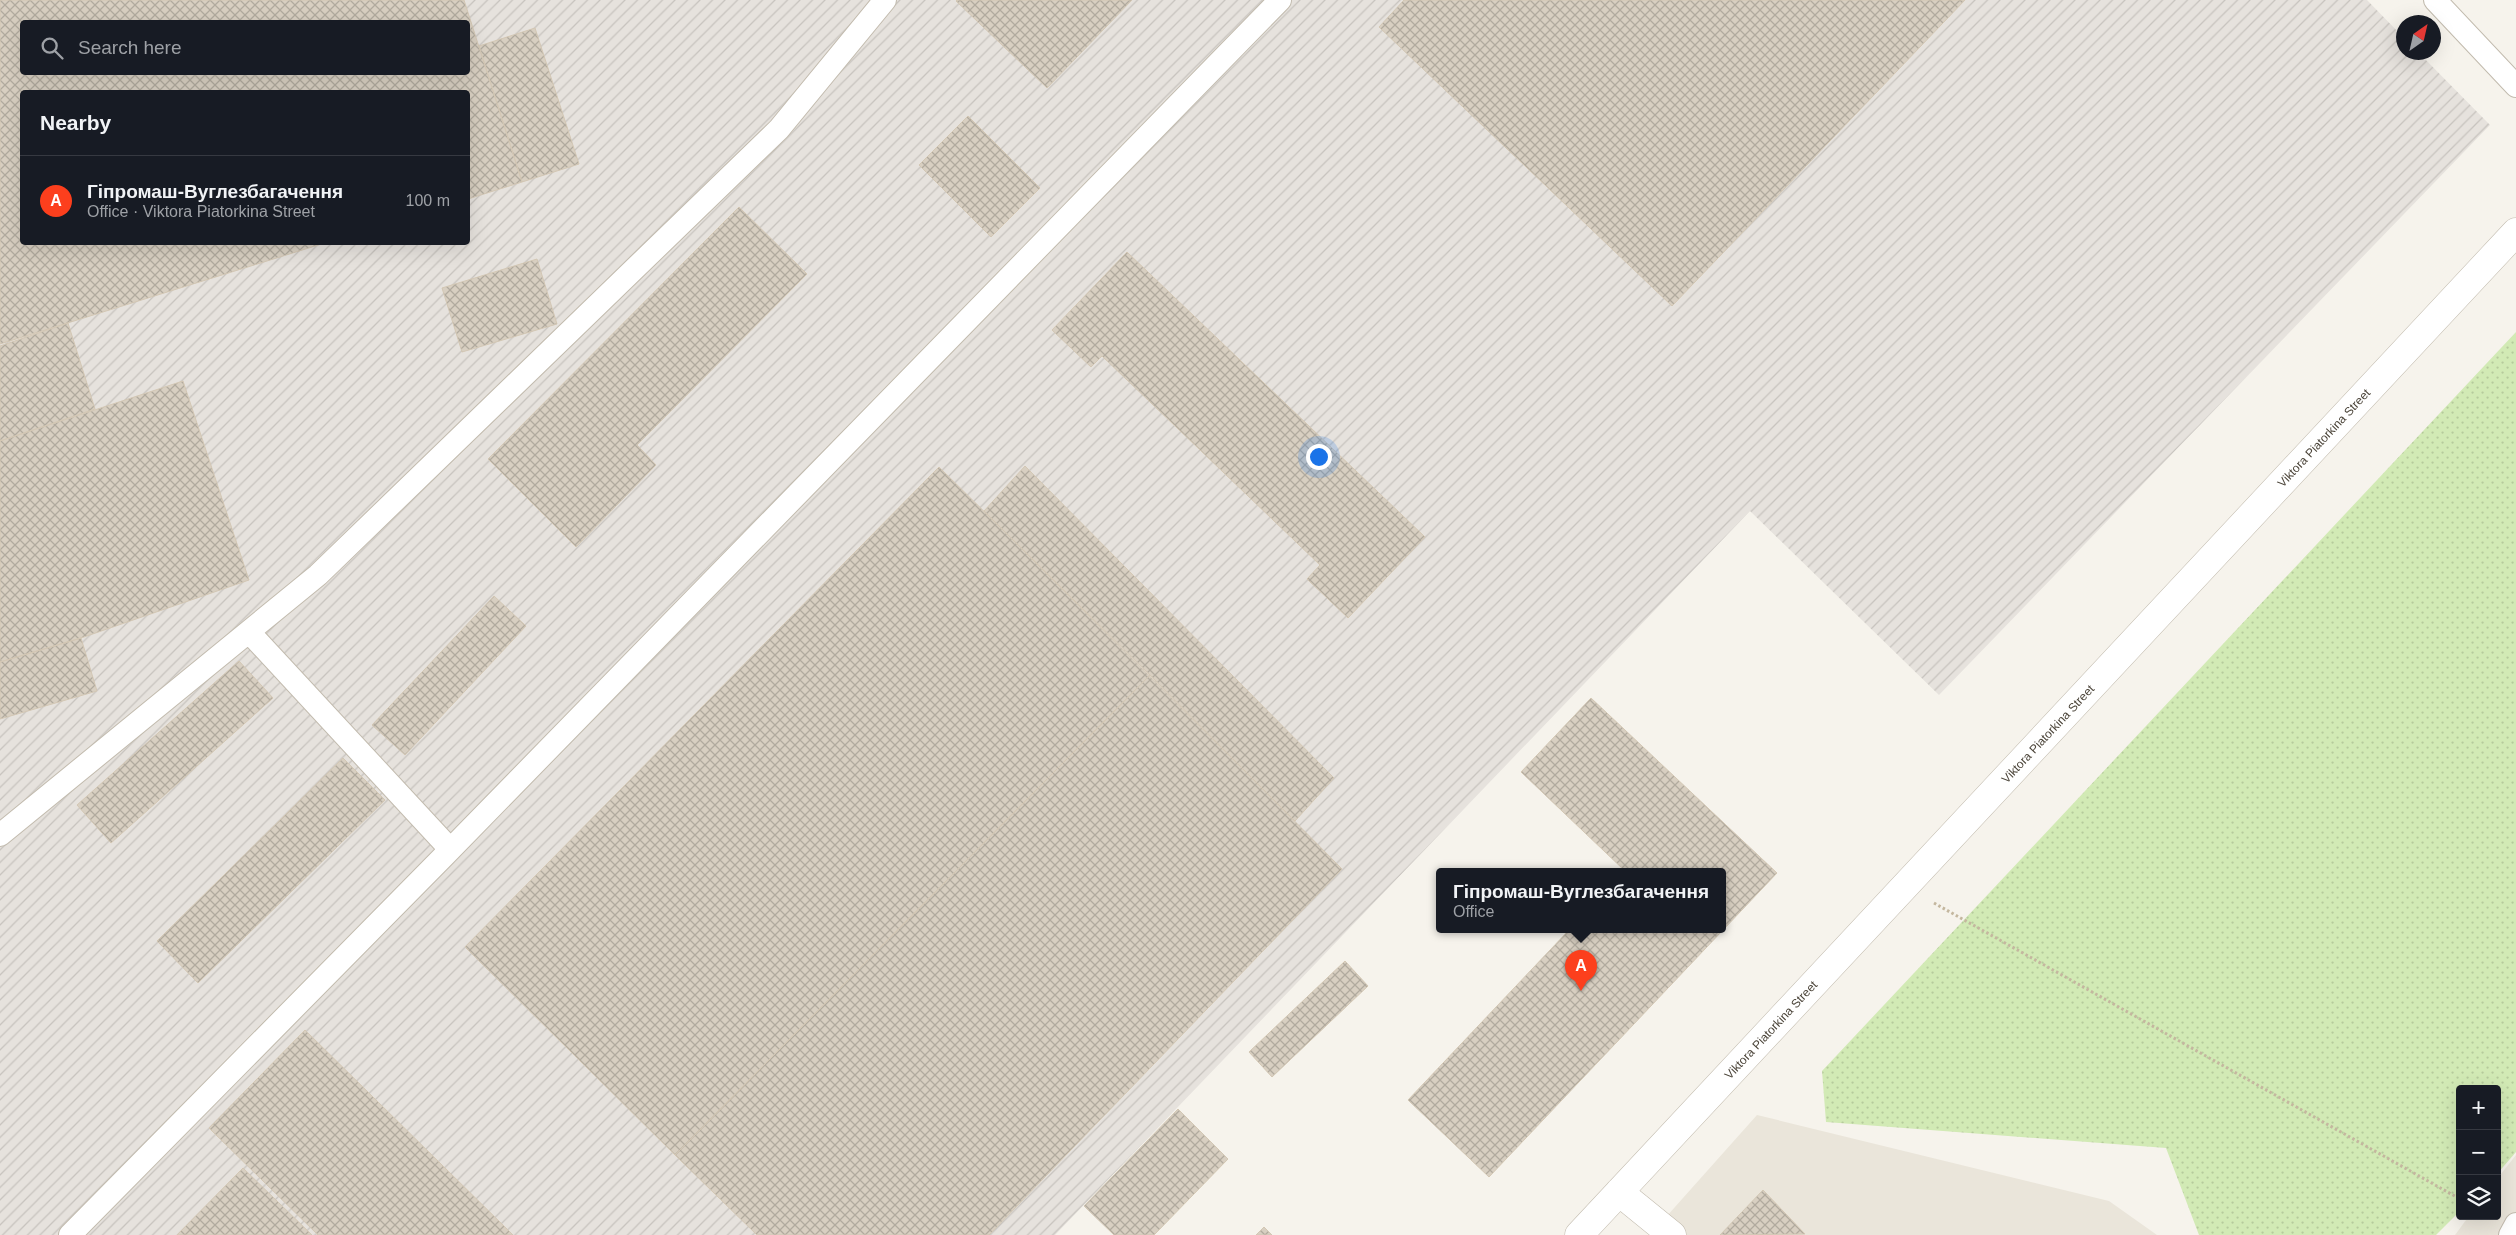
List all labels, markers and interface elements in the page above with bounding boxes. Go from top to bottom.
north arrow [2396,15,2441,60]
search box [20,20,470,75]
icon: search [38,34,66,62]
text: Search here [78,37,182,58]
text: Nearby [40,111,111,134]
text: Гіпромаш-Вуглезбагачення [87,181,343,202]
text: A [50,192,62,209]
text: 100 m [406,192,450,209]
text: Office · Viktora Piatorkina Street [87,203,315,220]
street label: Viktora Piatorkina Street [2275,386,2374,490]
your location [1306,444,1332,470]
street label: Viktora Piatorkina Street [1999,682,2098,786]
popup [1436,868,1726,933]
text: Гіпромаш-Вуглезбагачення [1453,881,1709,902]
text: Office [1453,903,1494,920]
pin: A [1565,950,1597,991]
street label: Viktora Piatorkina Street [1722,978,1821,1082]
map controls [2456,1085,2501,1220]
button: + [2456,1085,2501,1130]
button: − [2456,1130,2501,1175]
button: layers [2456,1175,2501,1220]

